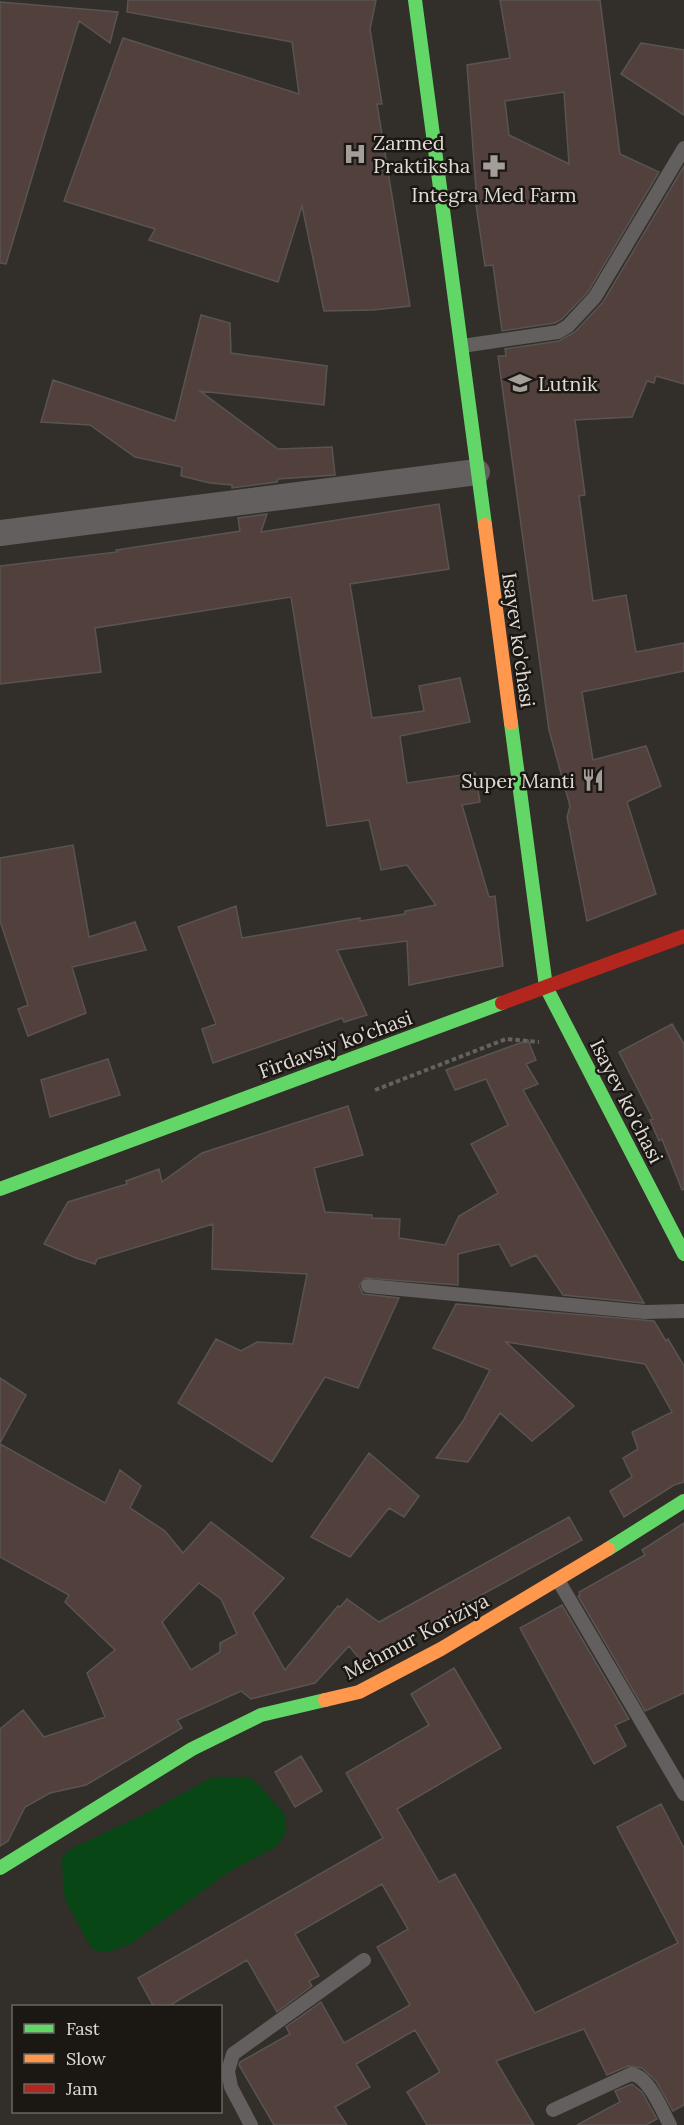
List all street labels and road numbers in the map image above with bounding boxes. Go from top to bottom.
street label: Isayev ko'chasi [497,571,541,709]
street label: Firdavsiy ko'chasi [255,1005,415,1083]
street label: Isayev ko'chasi [585,1035,669,1167]
street label: Mehmur Koriziya [339,1587,493,1685]

